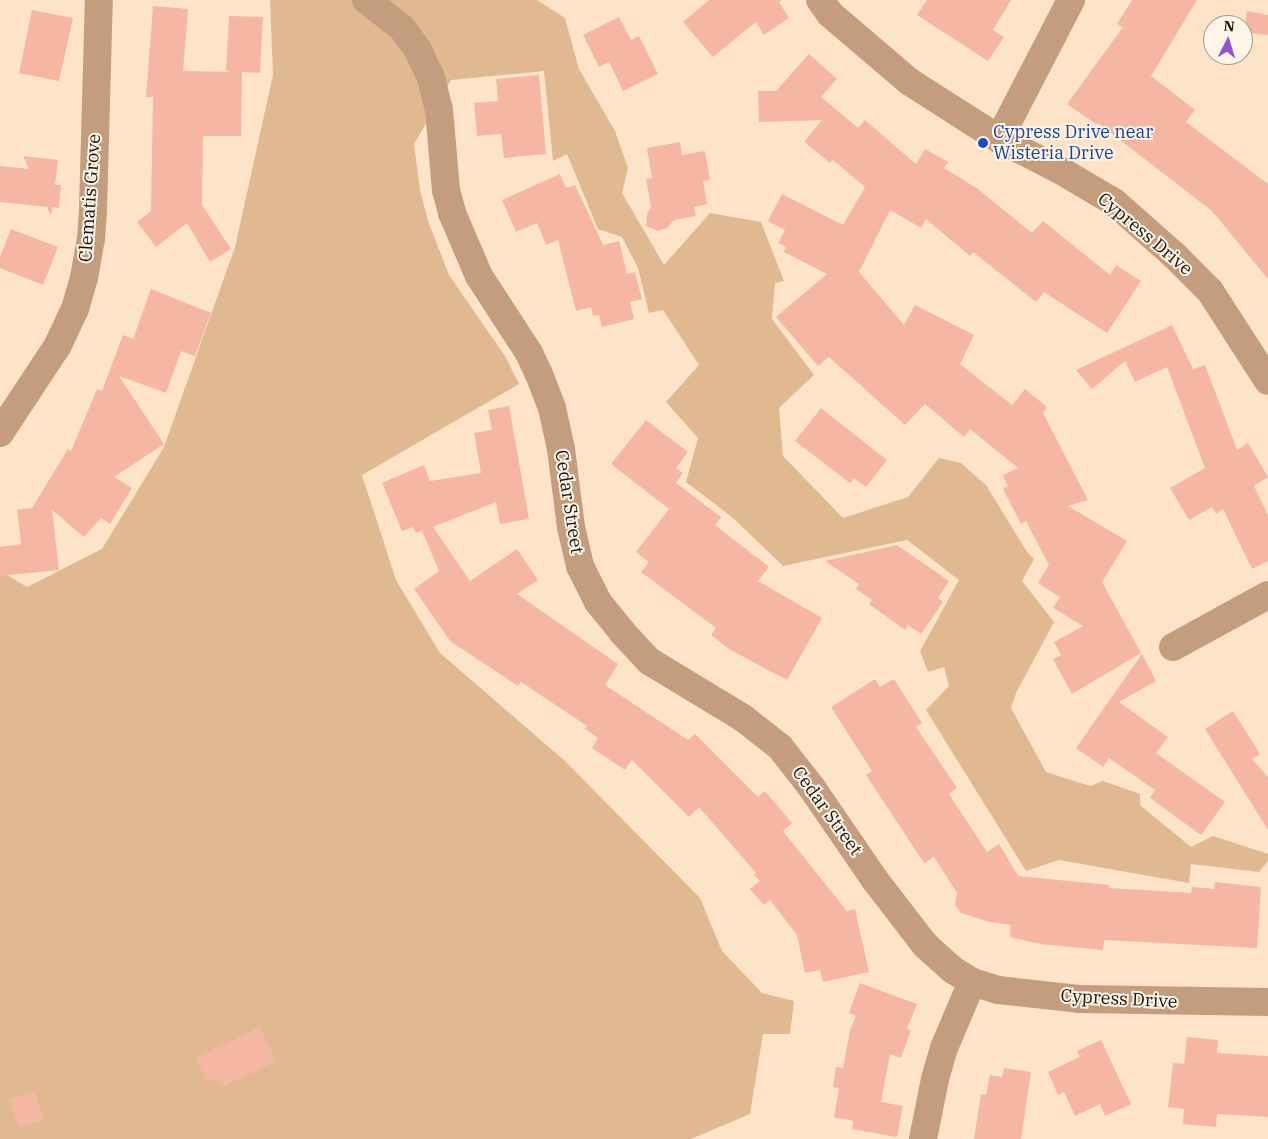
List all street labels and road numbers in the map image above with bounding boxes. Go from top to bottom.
street label: Clematis Grove [75,133,105,263]
street label: Cypress Drive [1093,188,1197,280]
street label: Cedar Street [550,449,588,555]
street label: Cedar Street [787,762,867,860]
street label: Cypress Drive [1060,985,1178,1013]

